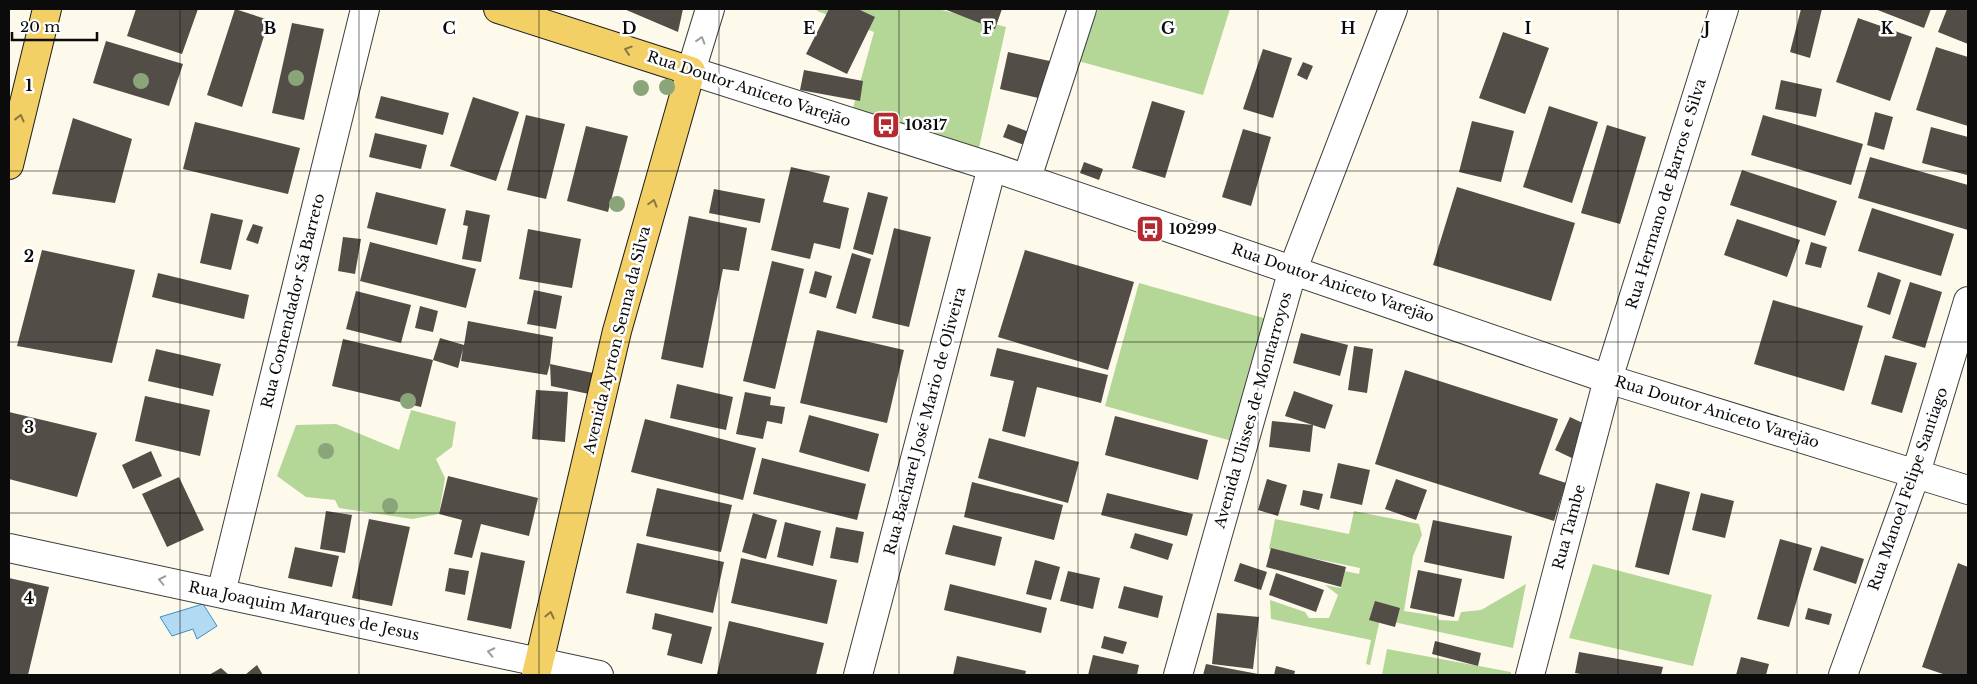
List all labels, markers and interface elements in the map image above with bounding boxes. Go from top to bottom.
scale bar [12,10,98,42]
text: 20 m [20,17,60,36]
text: B [264,18,277,38]
text: C [442,18,456,38]
text: D [622,18,636,38]
text: E [803,18,815,38]
text: F [982,18,994,38]
text: G [1161,18,1175,38]
text: H [1340,18,1356,38]
text: I [1525,18,1532,38]
text: J [1701,18,1710,38]
text: K [1880,18,1894,38]
one-way arrow [695,36,705,44]
one-way arrow [624,46,633,56]
street label: Rua Doutor Aniceto Varejão [645,47,854,131]
text: 1 [26,75,33,95]
street label: Rua Hermano de Barros e Silva [1621,76,1710,311]
bus stop icon: 10317 [871,110,901,140]
one-way arrow [14,113,25,122]
place label: 10317 [905,115,947,134]
street label: Rua Comendador Sá Barreto [257,191,328,410]
one-way arrow [648,199,658,208]
bus stop icon: 10299 [1135,214,1165,244]
place label: 10299 [1169,219,1217,238]
street label: Avenida Ayrton Senna da Silva [579,223,654,457]
street label: Rua Doutor Aniceto Varejão [1229,239,1437,326]
text: 2 [24,246,34,266]
street label: Rua Bacharel José Mario de Oliveira [880,284,970,557]
street label: Avenida Ulisses de Montarroyos [1209,289,1295,531]
street label: Rua Doutor Aniceto Varejão [1612,371,1822,452]
street label: Rua Manoel Felipe Santiago [1864,384,1951,593]
text: 3 [24,417,34,437]
street label: Rua Tambe [1548,482,1589,571]
one-way arrow [157,576,166,586]
street label: Rua Joaquim Marques de Jesus [187,577,421,644]
text: 4 [24,588,34,608]
one-way arrow [544,611,555,620]
one-way arrow [487,647,496,658]

